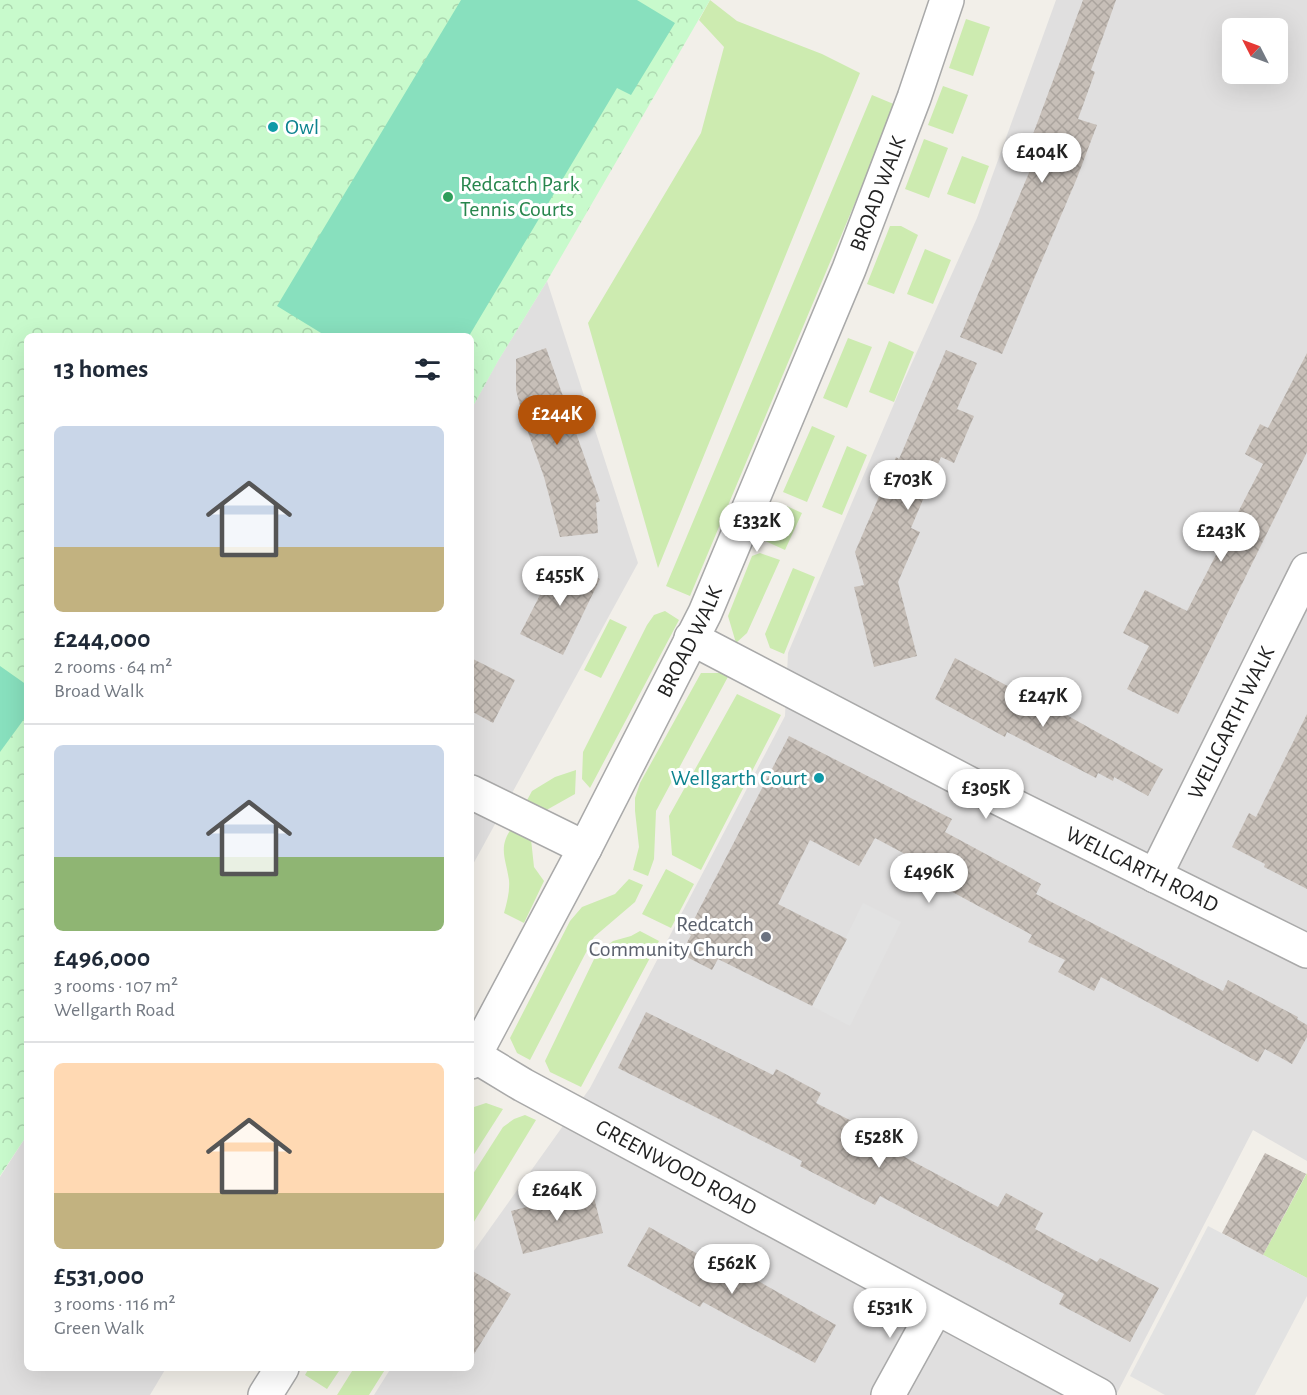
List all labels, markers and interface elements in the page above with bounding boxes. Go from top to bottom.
north arrow [1222,18,1288,84]
map controls [1222,18,1288,84]
place label: Owl [285,116,319,138]
marker: Owl [266,120,280,134]
street label: BROAD WALK [846,132,910,254]
pin: £404K [1000,133,1084,184]
text: £404K [1016,142,1068,162]
place label: Redcatch Park Tennis Courts [460,173,580,220]
marker: Redcatch Park Tennis Courts [441,190,455,204]
icon: filters [411,353,444,386]
text: 13 homes [54,356,148,382]
pin: £244K [515,395,599,446]
text: £244K [532,404,582,424]
pin: £703K [866,460,950,511]
icon: home [195,465,303,573]
text: £703K [884,469,932,489]
pin: £332K [715,502,799,553]
text: £332K [733,511,781,531]
pin: £243K [1179,512,1263,563]
text: £243K [1197,521,1245,541]
pin: £455K [518,556,602,607]
text: £455K [536,565,584,585]
street label: BROAD WALK [653,582,726,701]
text: £244,000 [54,626,151,652]
street label: WELLGARTH WALK [1184,642,1279,803]
text: 2 rooms · 64 m² [54,657,172,677]
pin: £247K [1001,677,1085,728]
text: Broad Walk [54,681,144,701]
text: £247K [1019,686,1067,706]
place label: Wellgarth Court [671,767,807,789]
pin: £305K [944,769,1028,820]
marker: Wellgarth Court [812,771,826,785]
text: £305K [962,778,1010,798]
icon: home [195,784,303,892]
street label: WELLGARTH ROAD [1062,822,1222,916]
pin: £496K [887,853,971,904]
text: £496K [904,862,954,882]
place label: Redcatch Community Church [589,913,754,960]
marker: Redcatch Community Church [759,930,773,944]
text: £496,000 [54,945,150,971]
text: 3 rooms · 107 m² [54,976,178,996]
text: Wellgarth Road [54,1000,175,1020]
icon: home [195,1102,303,1210]
street label: GREENWOOD ROAD [592,1115,760,1220]
pin: £528K [837,1118,921,1169]
text: £528K [855,1127,903,1147]
pin: £264K [515,1171,599,1222]
text: £264K [532,1180,582,1200]
pin: £562K [690,1244,774,1295]
text: £562K [708,1253,756,1273]
text: £531,000 [54,1263,144,1289]
pin: £531K [848,1288,932,1339]
text: 3 rooms · 116 m² [54,1294,175,1314]
text: £531K [867,1297,913,1317]
text: Green Walk [54,1318,144,1338]

